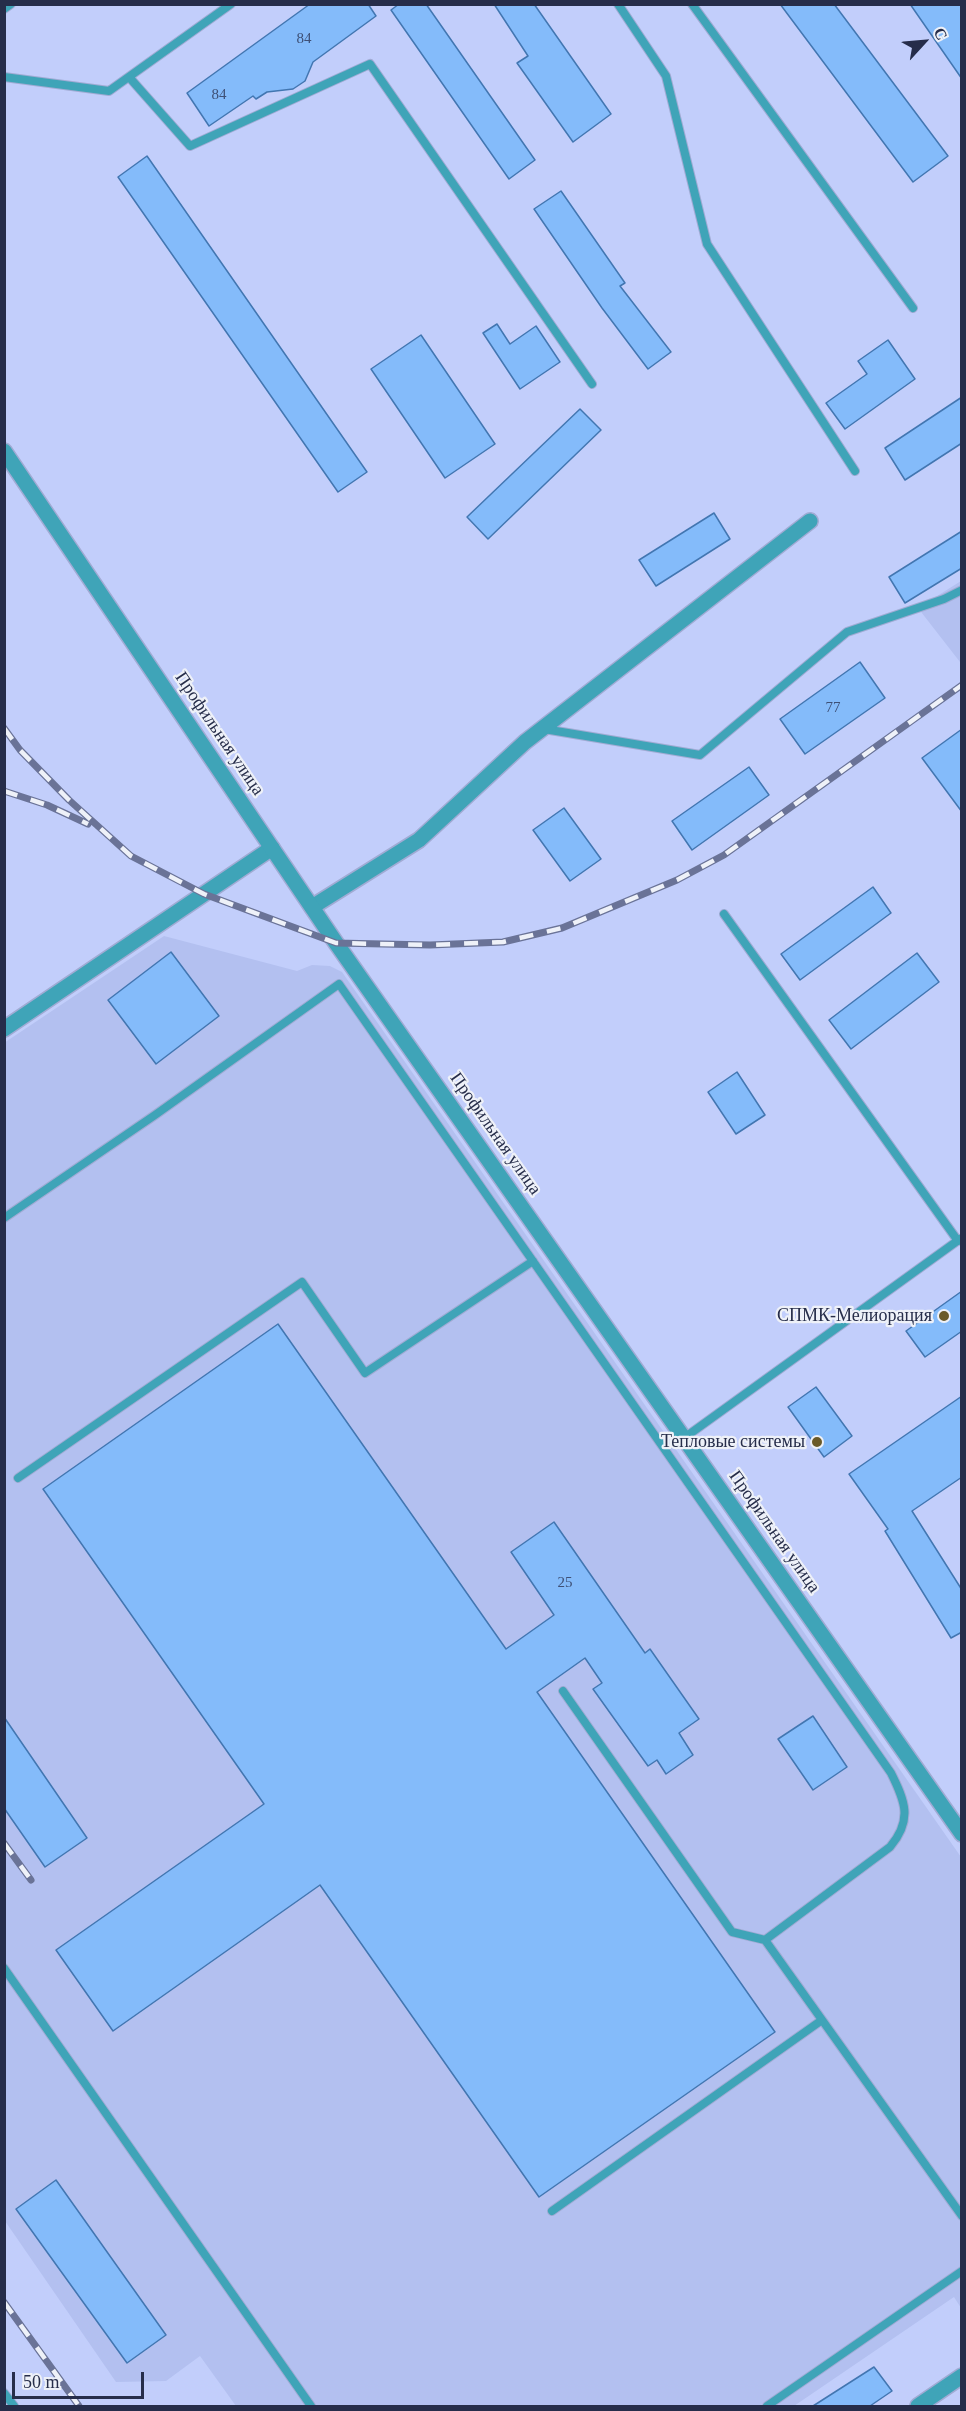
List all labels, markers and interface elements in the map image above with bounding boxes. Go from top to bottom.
north arrow [894,12,954,72]
text: С [930,25,951,43]
house number: 84 [296,30,312,48]
house number: 84 [212,86,226,104]
street label: Профильная улица [170,668,268,800]
house number: 77 [826,699,840,717]
street label: Профильная улица [445,1069,545,1199]
place label: СПМК-Мелиорация [777,1305,932,1327]
marker: СПМК-Мелиорация [937,1309,951,1323]
place label: Тепловые системы [661,1431,805,1453]
marker: Тепловые системы [810,1435,824,1449]
street label: Профильная улица [724,1467,824,1597]
house number: 25 [558,1574,572,1592]
scale bar [15,2360,147,2398]
text: 50 m [23,2372,60,2392]

